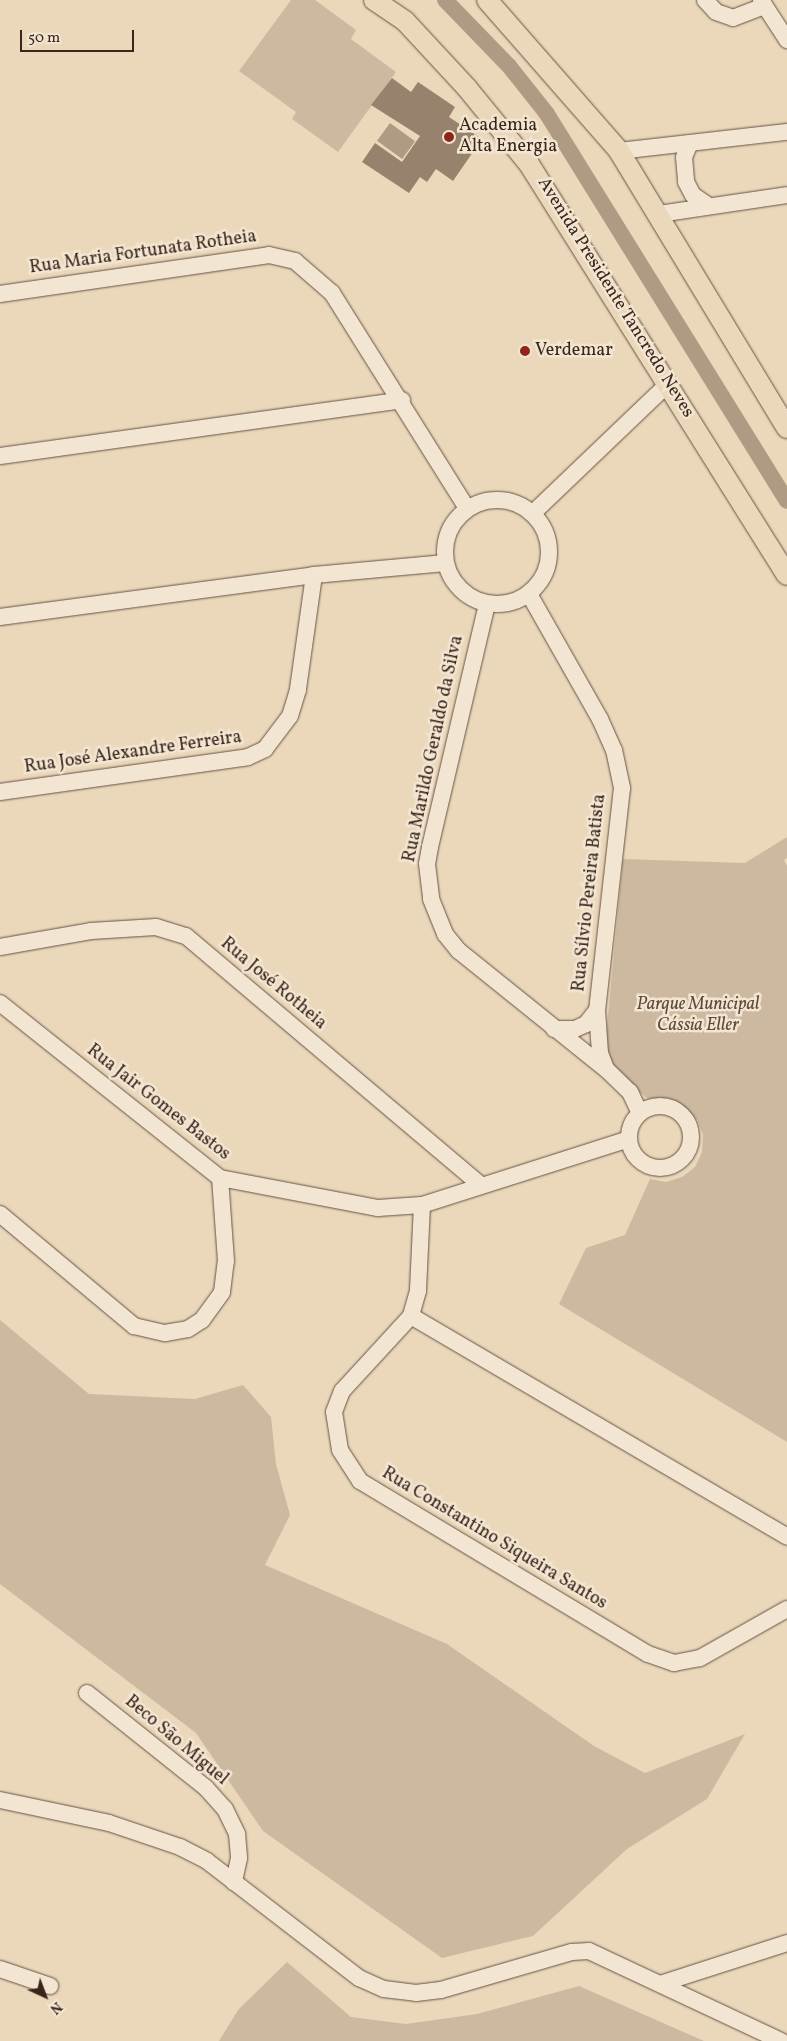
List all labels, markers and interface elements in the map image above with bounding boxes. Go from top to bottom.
scale bar [22,20,136,52]
text: 50 m [28,28,60,49]
place label: Academia Alta Energia [459,116,557,158]
marker: Academia Alta Energia [443,131,455,143]
street label: Avenida Presidente Tancredo Neves [532,174,698,422]
street label: Rua Maria Fortunata Rotheia [28,226,258,280]
place label: Verdemar [535,340,613,362]
marker: Verdemar [519,345,531,357]
street label: Rua Marildo Geraldo da Silva [399,634,469,864]
street label: Rua José Alexandre Ferreira [23,727,243,779]
street label: Rua Sílvio Pereira Batista [569,793,611,993]
street label: Rua José Rotheia [216,933,330,1035]
park label: Parque Municipal Cássia Eller [637,995,759,1038]
street label: Rua Jair Gomes Bastos [82,1040,234,1166]
street label: Rua Constantino Siqueira Santos [377,1463,611,1615]
street label: Beco São Miguel [120,1691,232,1791]
north arrow [20,1971,70,2021]
text: N [45,1997,66,2018]

